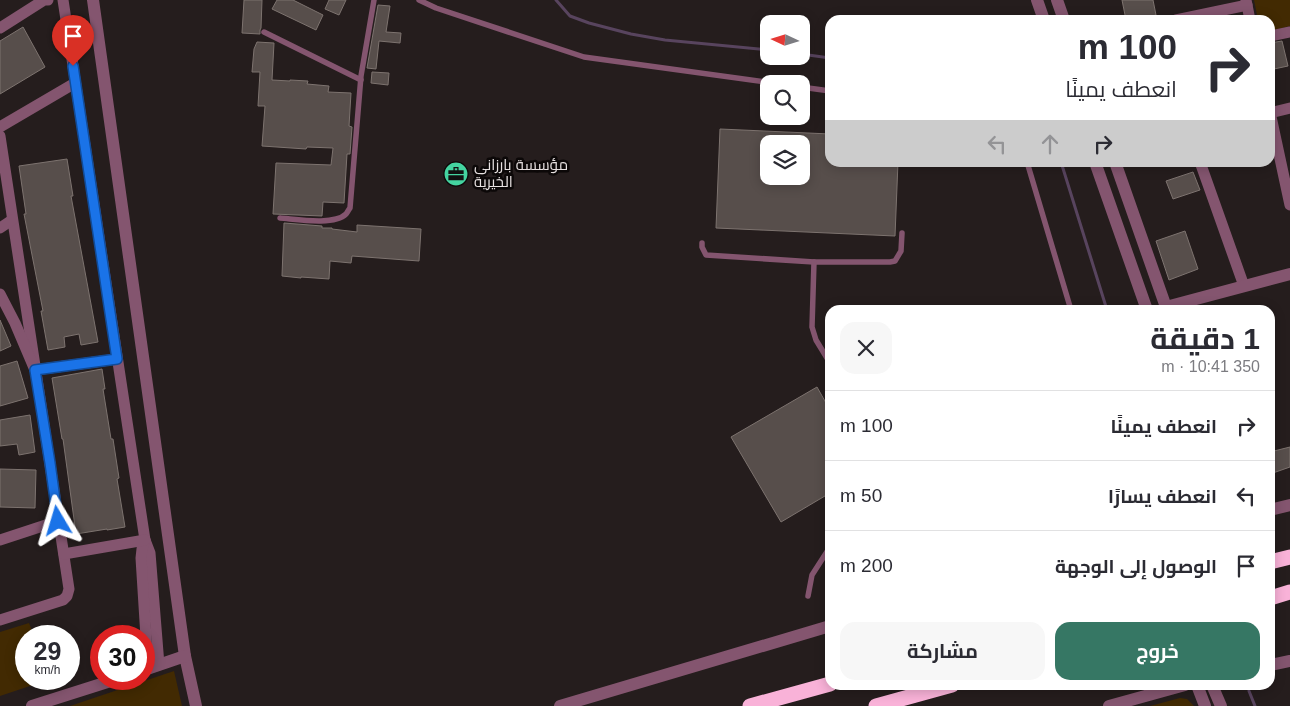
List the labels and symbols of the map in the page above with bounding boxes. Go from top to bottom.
pin [52,15,94,66]
north arrow [760,15,810,65]
place label: مؤسسة بارزانی الخیریة [474,156,568,191]
office icon: مؤسسة بارزانی الخیریة [443,161,469,187]
position arrow [31,494,83,546]
speed limit sign: 30 [90,625,155,690]

